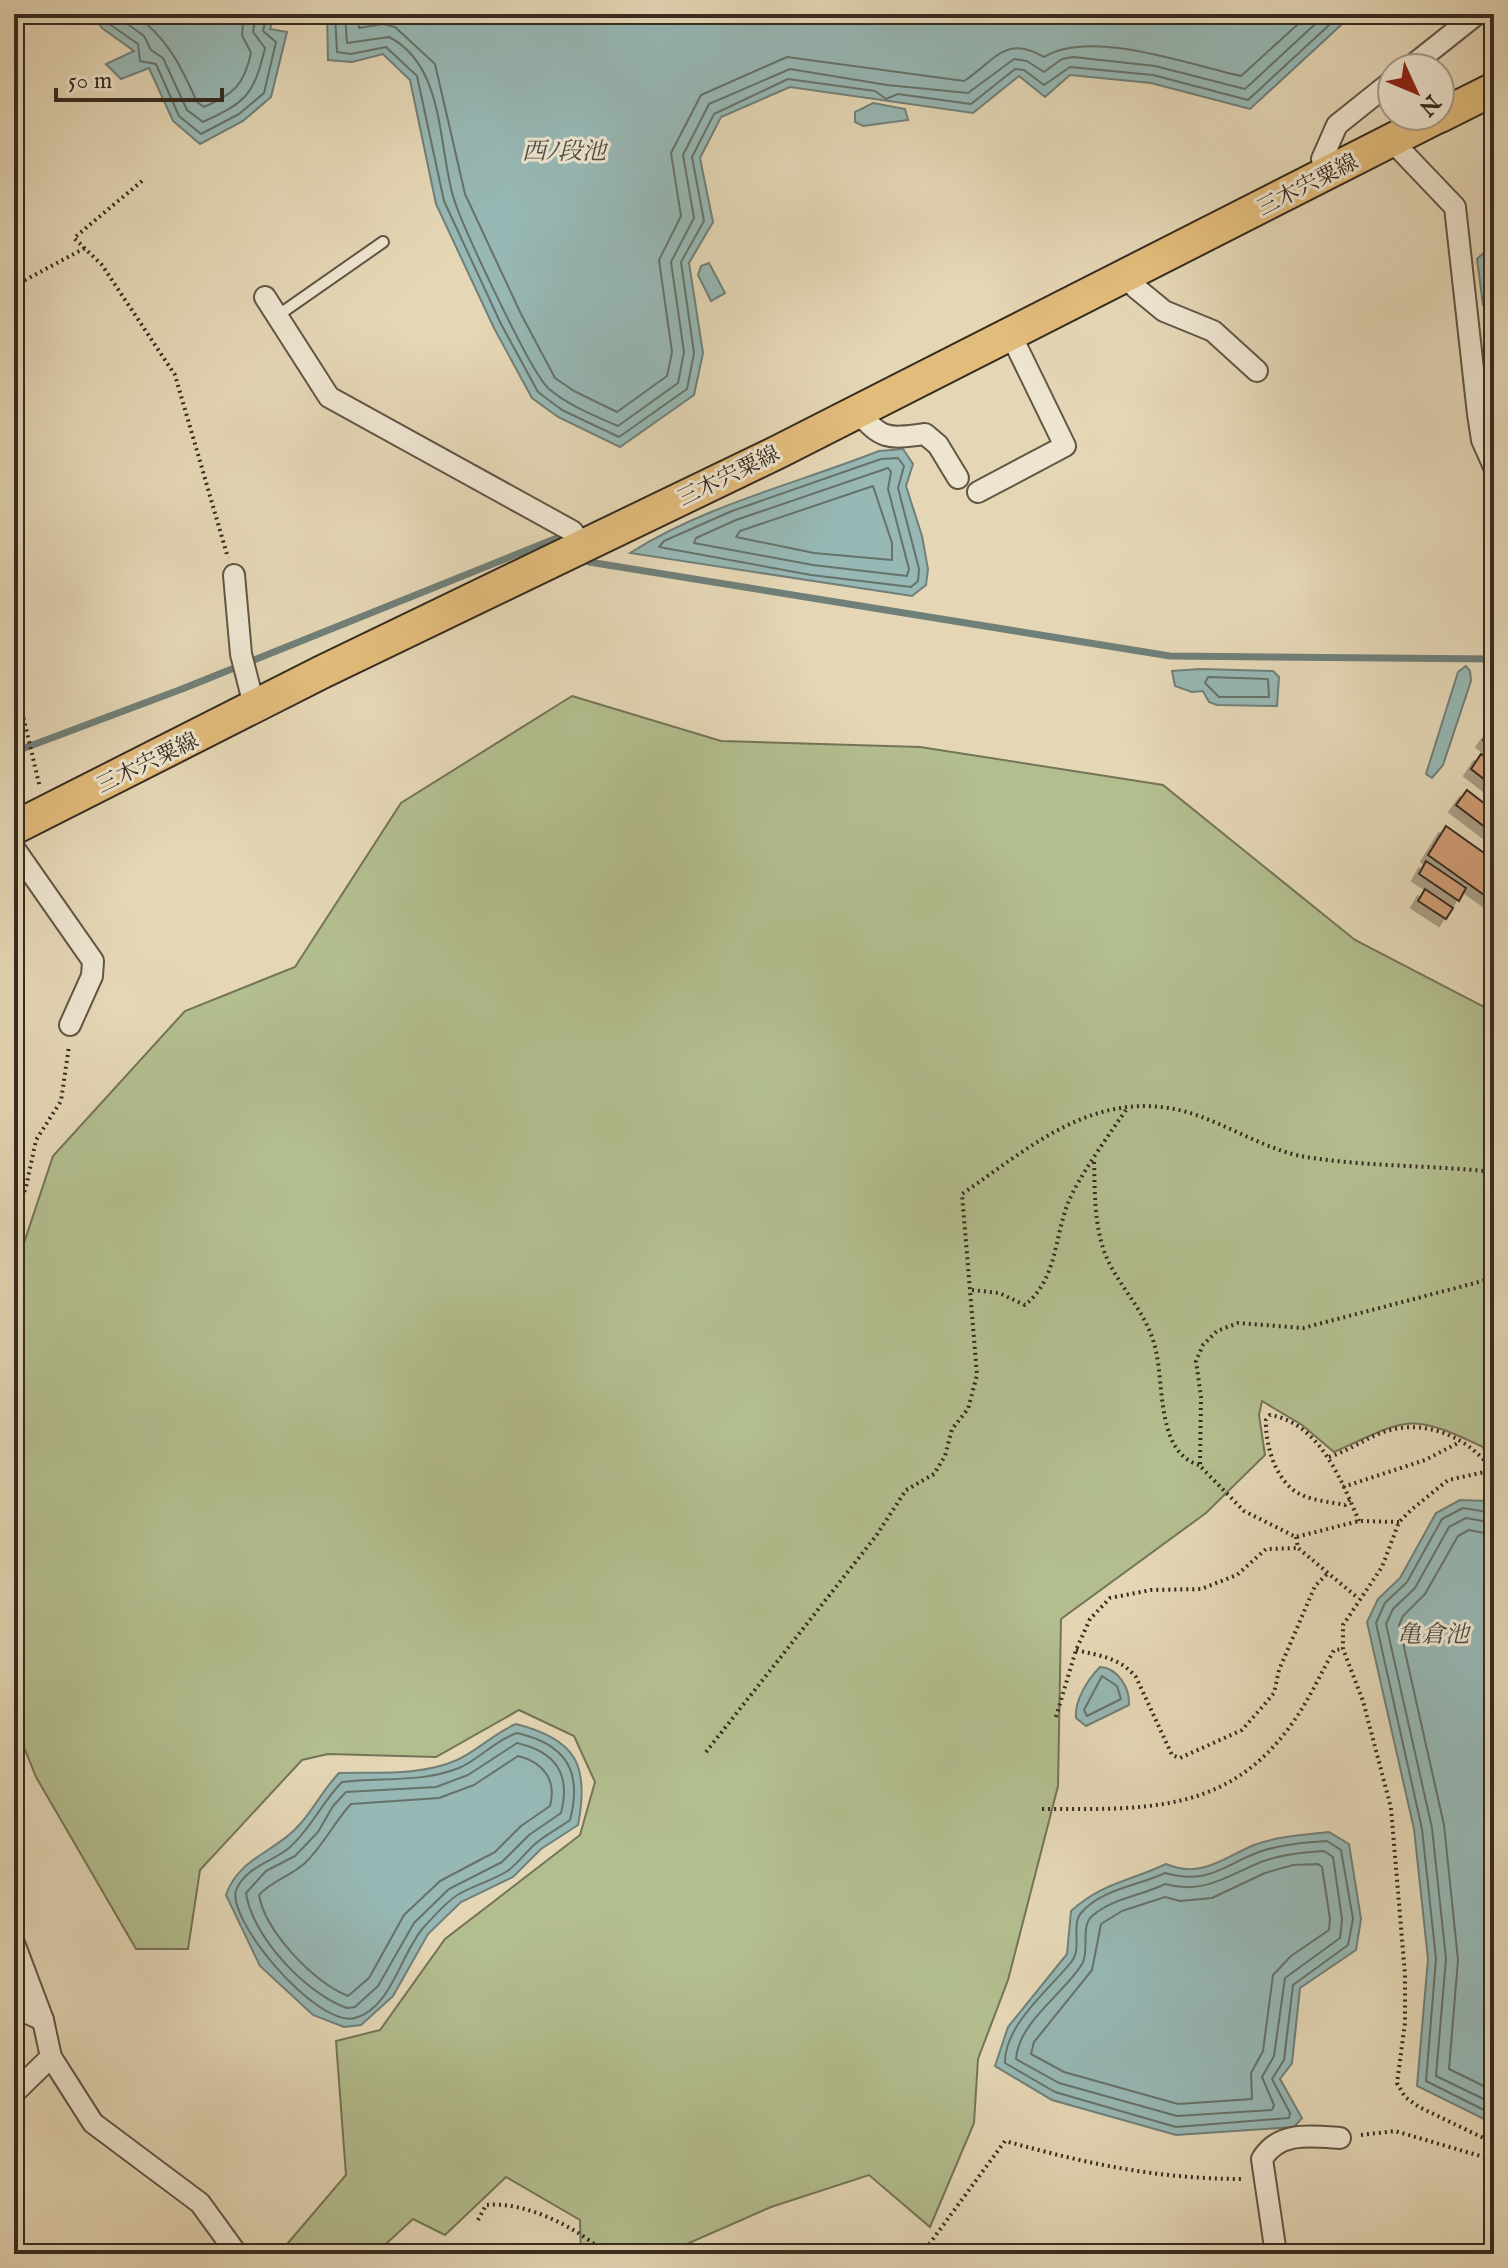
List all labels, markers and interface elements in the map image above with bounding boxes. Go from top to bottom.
scale bar [56,52,222,102]
north arrow [1376,52,1456,132]
text: 50 m [68,66,112,97]
text: N [1412,87,1446,121]
water label: 西ﾉ段池 [522,137,609,168]
street label: 三木宍粟線 [1253,148,1363,223]
street label: 三木宍粟線 [673,440,784,513]
street label: 三木宍粟線 [92,727,203,800]
water label: 亀倉池 [1397,1620,1472,1651]

